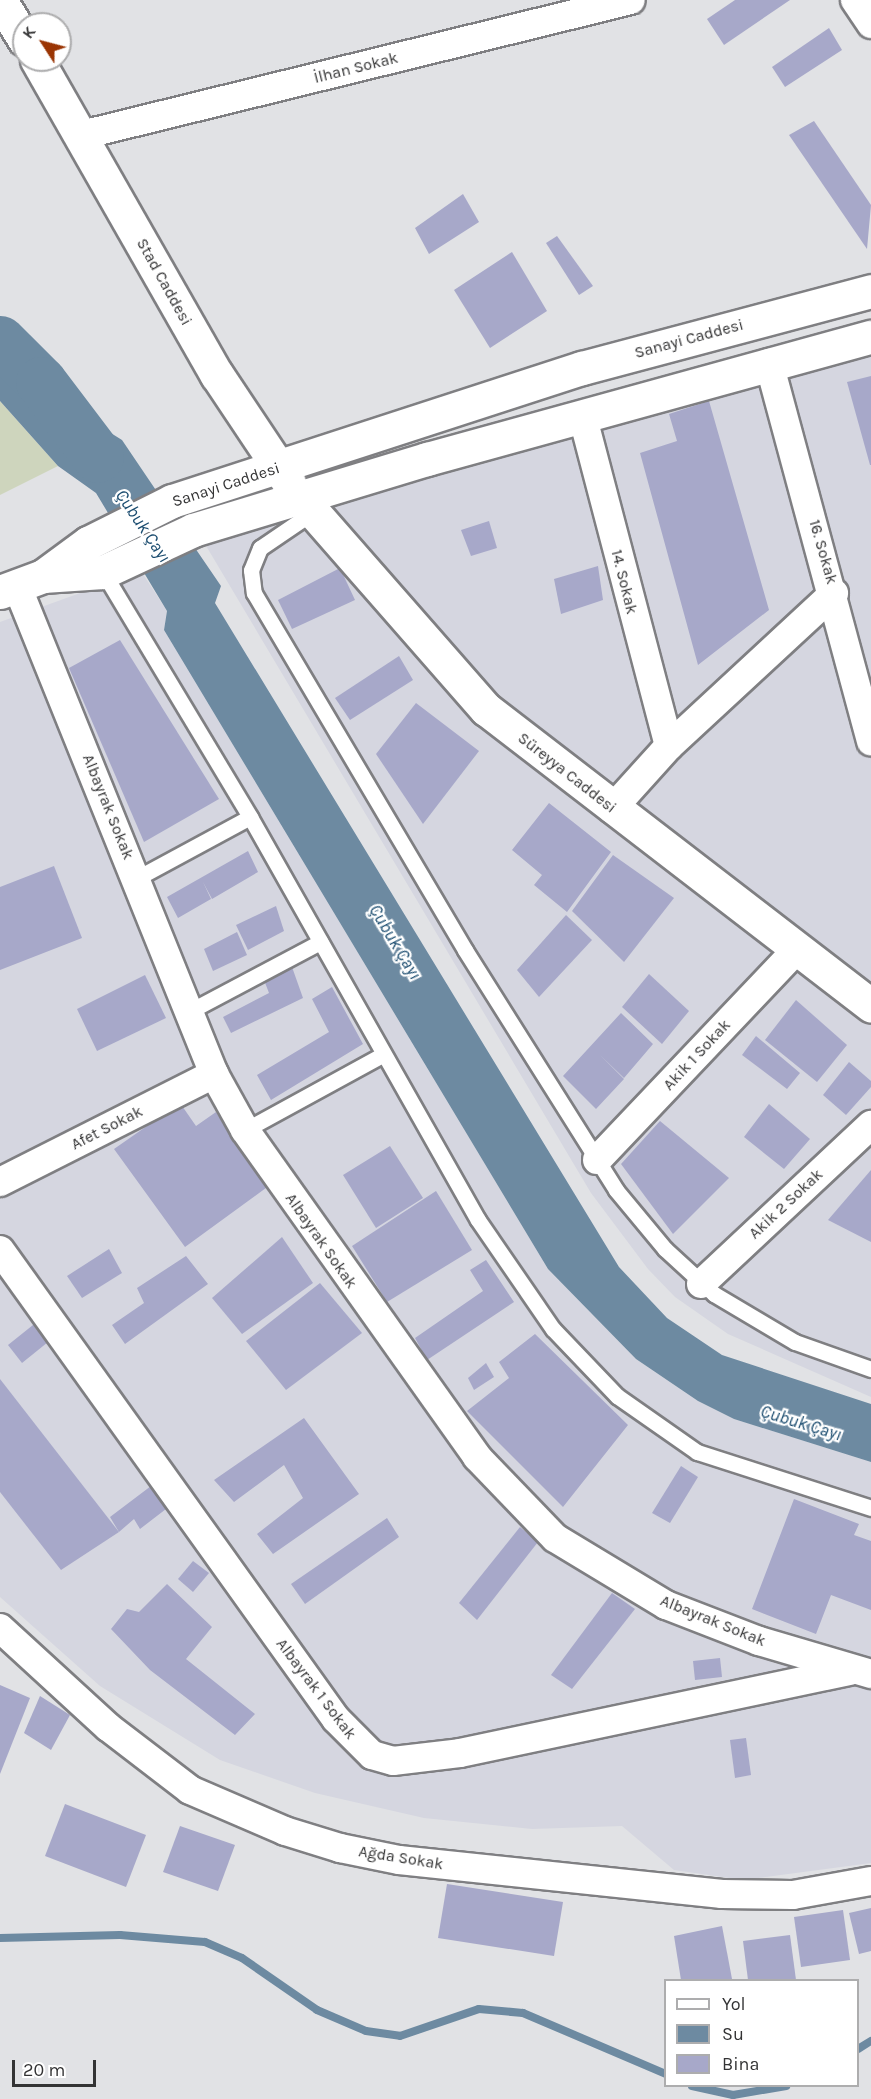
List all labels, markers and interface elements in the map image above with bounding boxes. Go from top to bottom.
north arrow [12,12,72,72]
text: K [18,22,39,42]
street label: İlhan Sokak [312,48,400,88]
street label: Stad Caddesi [132,235,196,329]
street label: Sanayi Caddesi [632,315,746,363]
street label: Sanayi Caddesi [170,459,282,511]
water label: Çubuk Çayı [111,485,175,567]
street label: 16. Sokak [805,517,841,587]
street label: 14. Sokak [607,548,641,616]
street label: Süreyya Caddesi [514,729,620,817]
street label: Albayrak Sokak [78,751,138,863]
water label: Çubuk Çayı [364,901,426,983]
street label: Akik 1 Sokak [659,1015,735,1095]
street label: Afet Sokak [68,1102,146,1154]
street label: Akik 2 Sokak [745,1165,827,1243]
street label: Albayrak Sokak [281,1190,361,1292]
water label: Çubuk Çayı [758,1400,844,1446]
street label: Albayrak Sokak [657,1591,769,1651]
street label: Albayrak 1 Sokak [272,1635,360,1743]
street label: Ağda Sokak [357,1842,445,1874]
legend [664,1979,859,2087]
text: Yol [722,1993,746,2015]
text: Su [722,2023,744,2045]
scale bar [15,2048,99,2086]
text: Bina [722,2053,759,2075]
text: 20 m [23,2059,65,2081]

